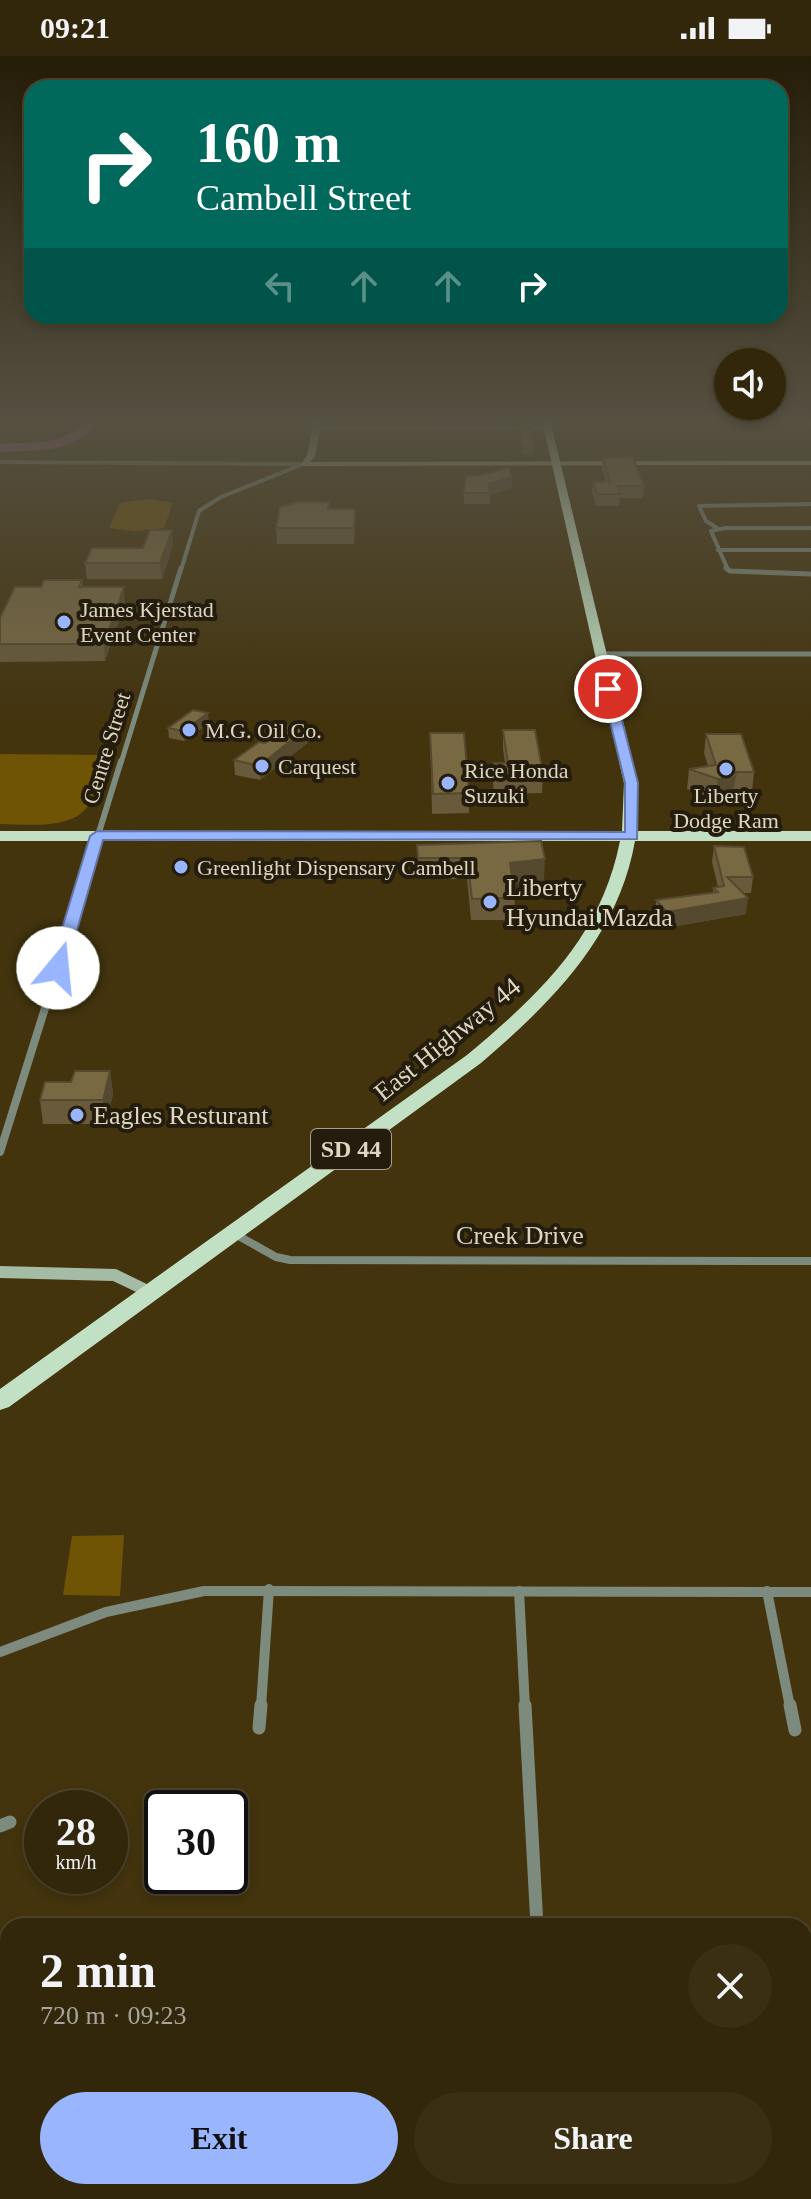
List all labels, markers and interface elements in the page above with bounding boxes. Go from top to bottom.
text: 09:21 [40,11,110,44]
icon: right [64,112,168,216]
text: 160 m [196,112,341,174]
text: Cambell Street [196,178,411,218]
icon: left [258,264,302,308]
icon: ahead [342,264,386,308]
icon: ahead [426,264,470,308]
icon: right [510,264,554,308]
map controls [714,348,786,420]
button: sound [714,348,786,420]
place label: James Kjerstad Event Center [80,597,214,647]
marker: James Kjerstad Event Center [55,613,73,631]
pin [574,655,642,723]
icon: arrive [586,667,630,711]
street label: Centre Street [78,689,135,807]
place label: M.G. Oil Co. [205,718,322,743]
marker: M.G. Oil Co. [180,721,198,739]
place label: Carquest [278,754,356,779]
marker: Carquest [253,757,271,775]
place label: Rice Honda Suzuki [464,758,569,808]
marker: Liberty Dodge Ram [717,760,735,778]
marker: Rice Honda Suzuki [439,774,457,792]
place label: Liberty Dodge Ram [673,783,779,833]
place label: Greenlight Dispensary Cambell [197,855,476,880]
marker: Greenlight Dispensary Cambell [172,858,190,876]
place label: Liberty Hyundai Mazda [506,873,673,932]
marker: Liberty Hyundai Mazda [481,893,499,911]
position arrow [16,926,100,1010]
street label: East Highway 44 [369,972,526,1107]
place label: Eagles Resturant [93,1101,269,1130]
marker: Eagles Resturant [68,1106,86,1124]
road number: SD 44 [311,1129,391,1169]
street label: Creek Drive [456,1221,584,1250]
speed limit sign: 30 [144,1790,248,1894]
text: 28 [56,1809,96,1854]
text: km/h [55,1851,97,1873]
text: 2 min [40,1944,156,1997]
button: close [688,1944,772,2028]
text: 720 m · 09:23 [40,2001,187,2030]
button: Exit [40,2092,398,2184]
button: Share [414,2092,772,2184]

